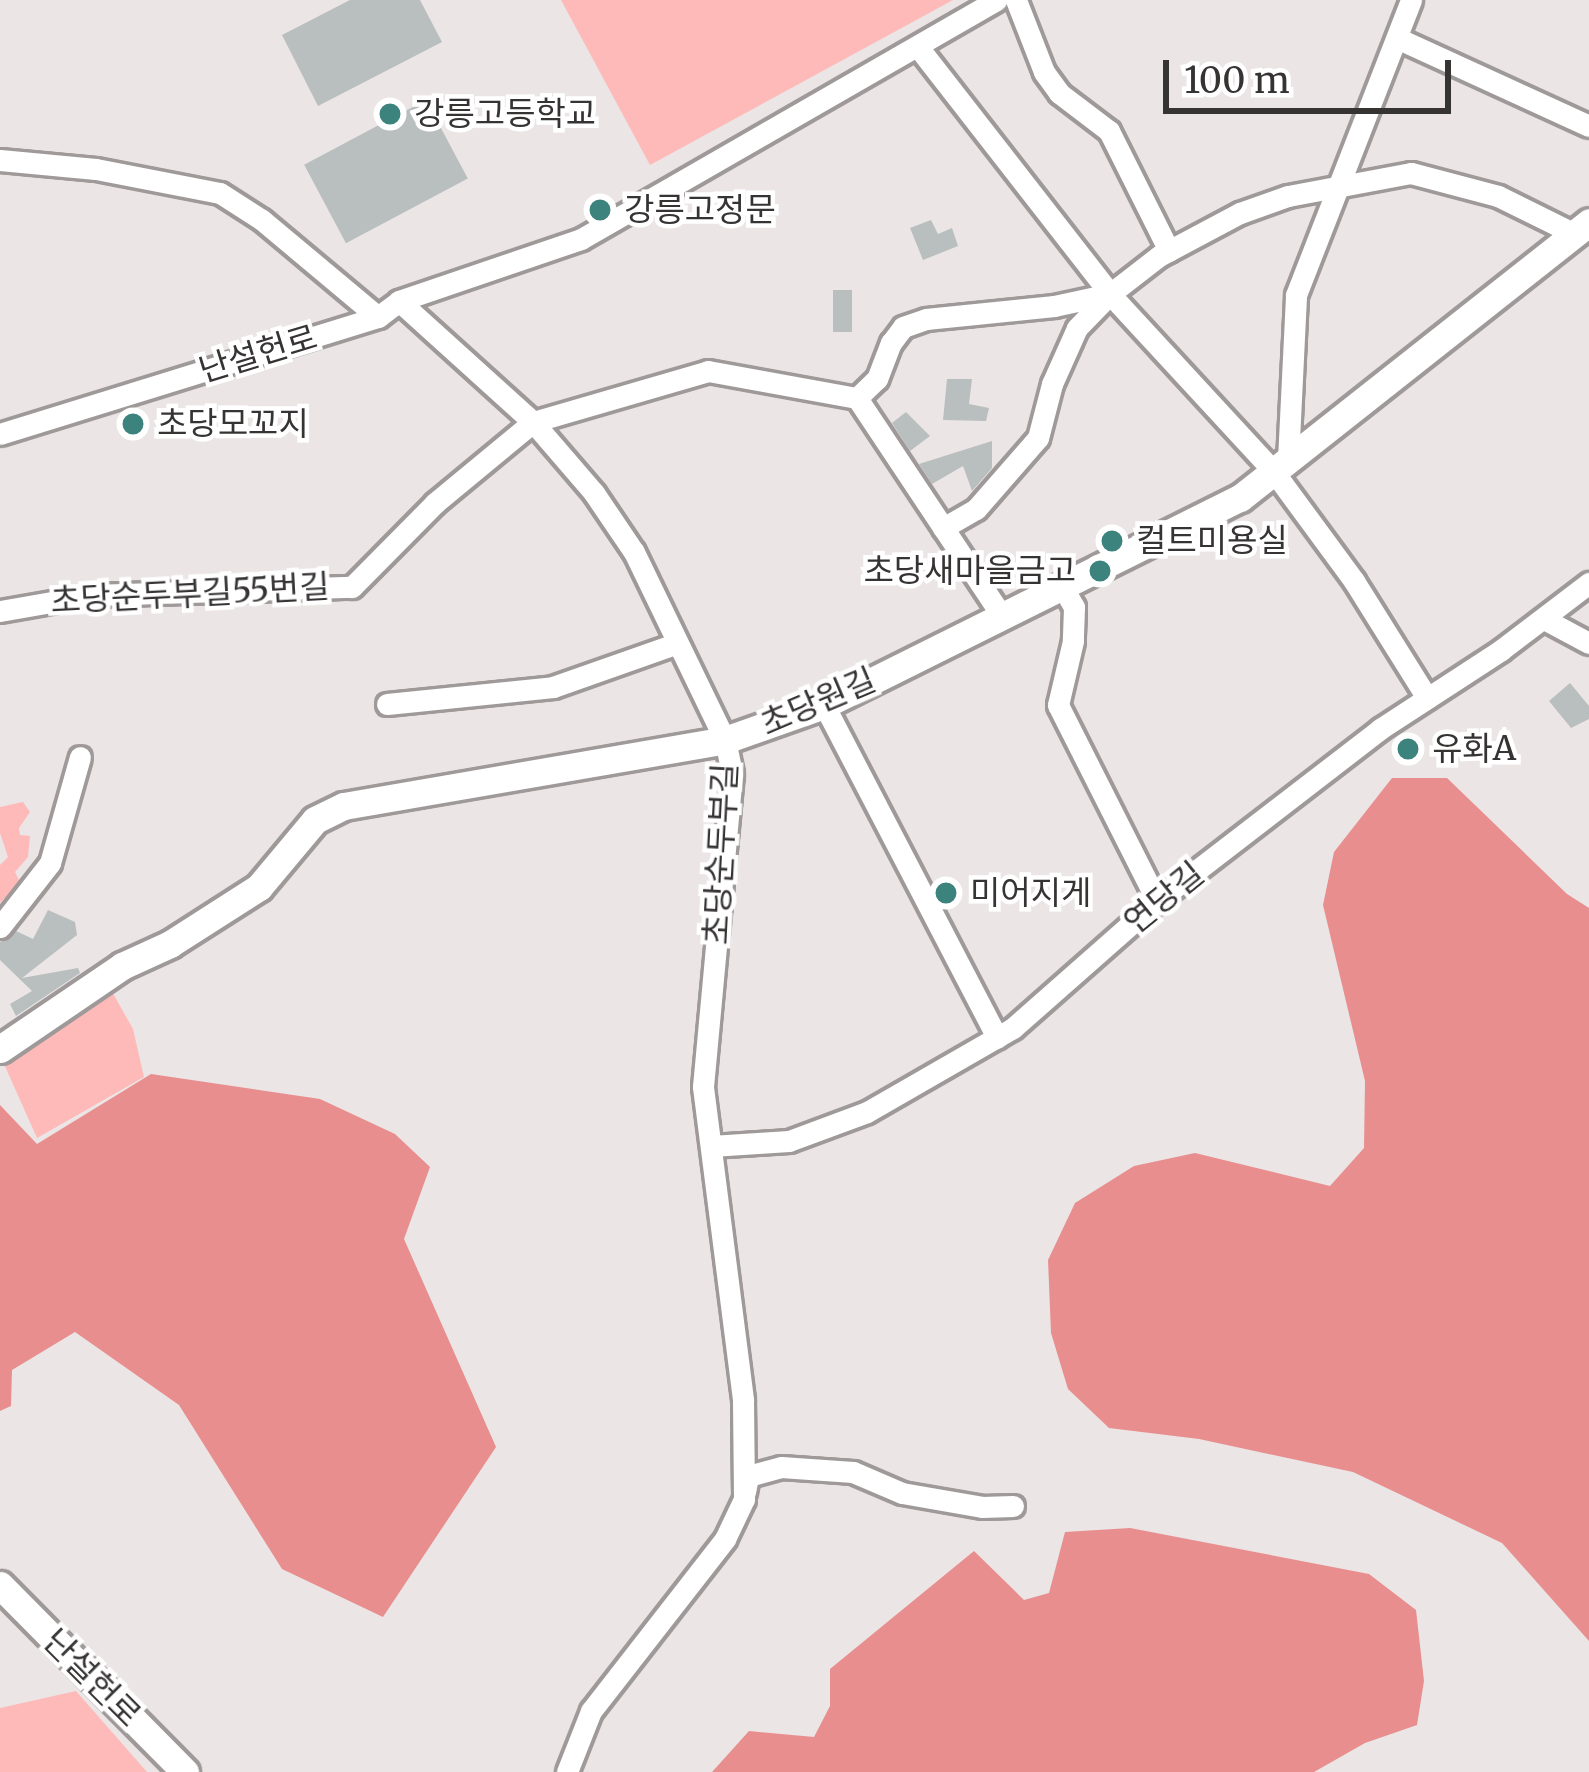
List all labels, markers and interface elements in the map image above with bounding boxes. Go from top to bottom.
scale bar [1169,36,1457,110]
text: 100 m [1184,58,1290,103]
place label: 강릉고등학교 [414,94,596,134]
marker: 강릉고등학교 [377,101,403,127]
place label: 강릉고정문 [624,190,776,230]
marker: 강릉고정문 [587,197,613,223]
street label: 난설헌로 [194,317,322,391]
place label: 초당모꼬지 [157,404,309,444]
marker: 초당모꼬지 [120,411,146,437]
place label: 컬트미용실 [1136,521,1288,561]
marker: 컬트미용실 [1099,528,1125,554]
place label: 초당새마을금고 [863,551,1076,591]
marker: 초당새마을금고 [1087,558,1113,584]
street label: 초당순두부길55번길 [49,567,331,621]
street label: 초당원길 [754,660,882,744]
place label: 유화A [1432,729,1516,769]
marker: 유화A [1395,736,1421,762]
street label: 초당순두부길 [696,762,746,946]
street label: 연당길 [1116,854,1212,942]
place label: 미어지게 [970,873,1091,913]
marker: 미어지게 [933,880,959,906]
street label: 난설헌로 [35,1621,149,1735]

